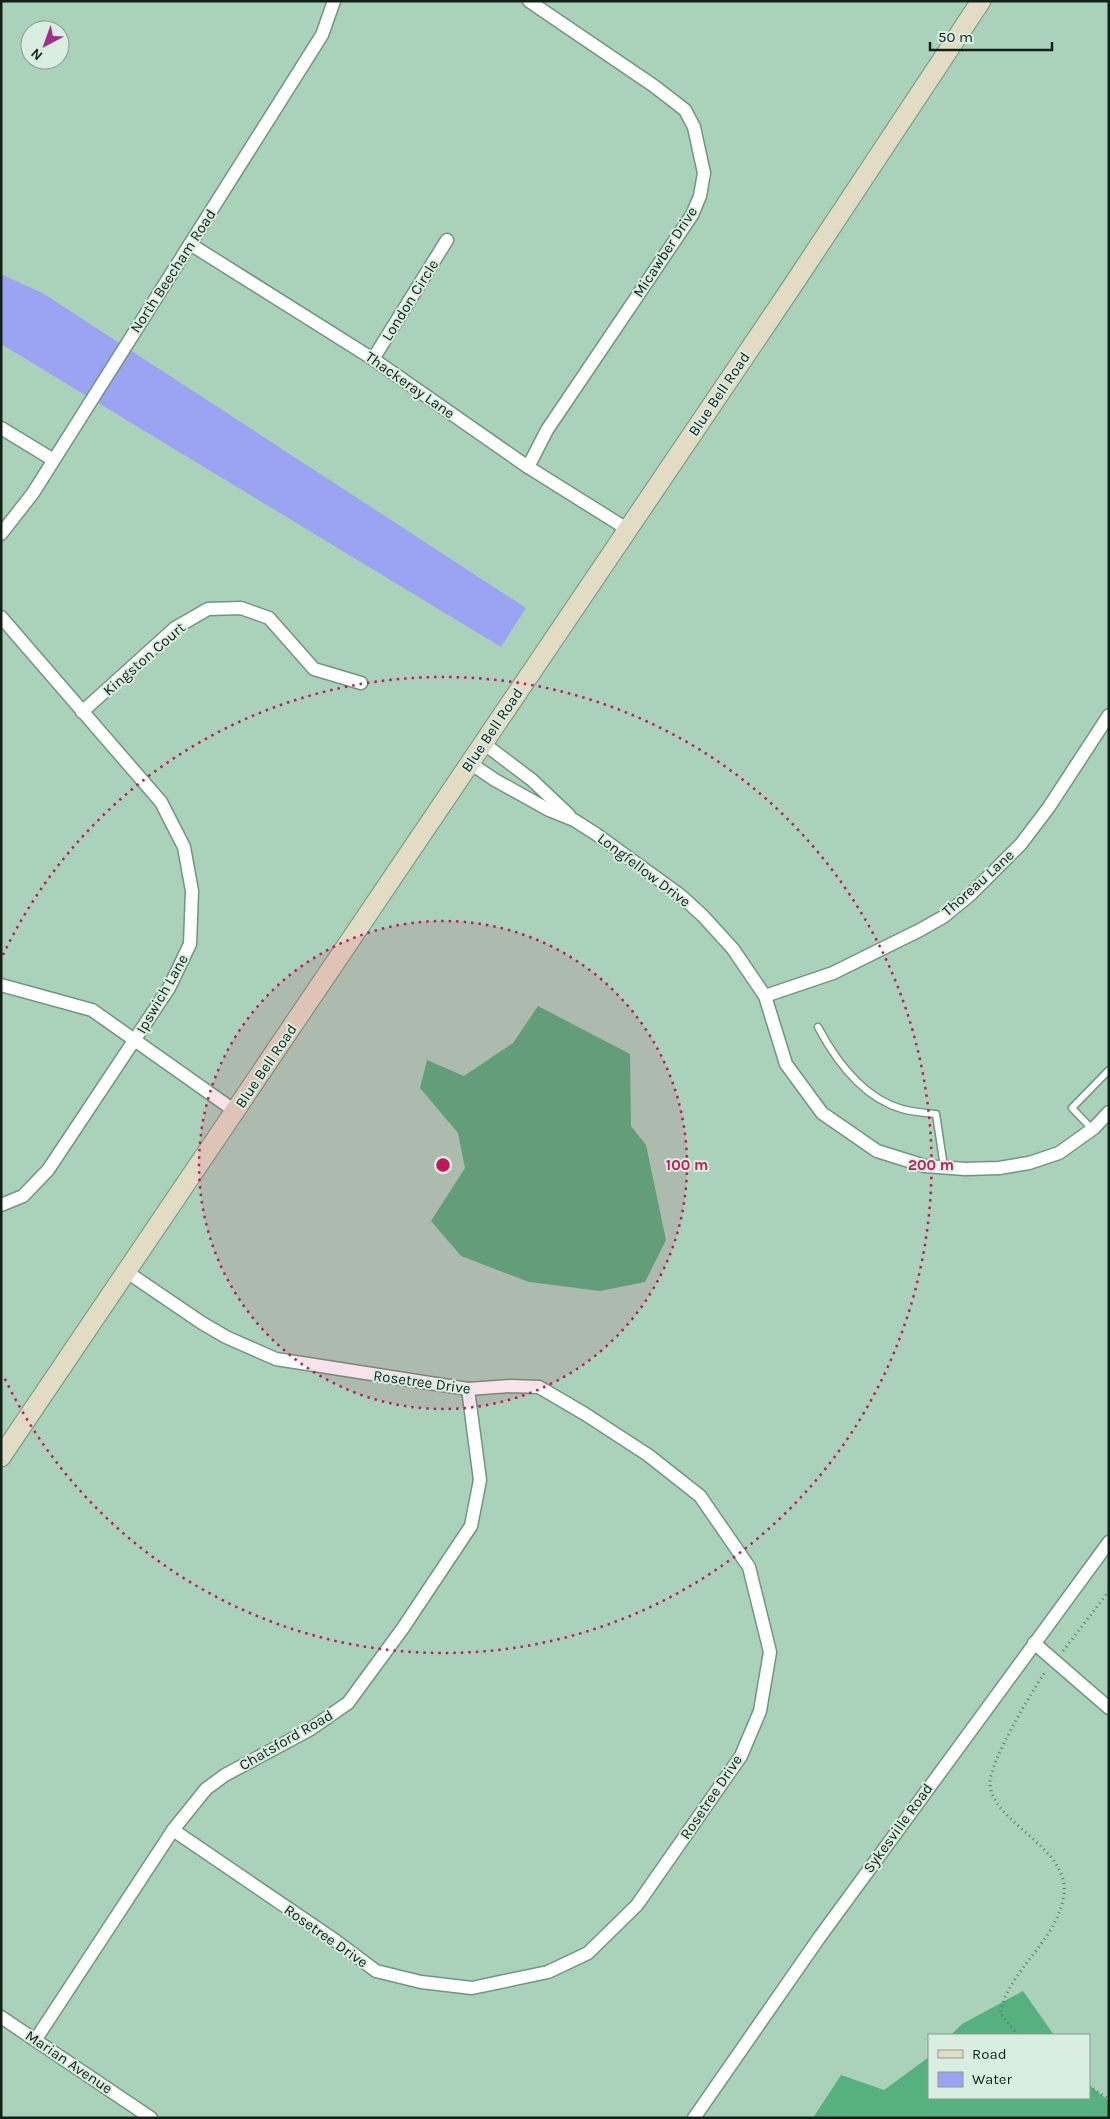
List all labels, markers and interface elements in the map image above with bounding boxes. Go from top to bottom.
north arrow [20,20,70,70]
scale bar [930,20,1052,52]
text: 50 m [938,28,973,46]
text: N [27,45,46,64]
street label: Micawber Drive [629,203,701,301]
street label: North Beecham Road [126,206,220,336]
street label: London Circle [378,256,442,344]
street label: Thackeray Lane [362,348,458,422]
street label: Blue Bell Road [684,349,754,439]
street label: Kingston Court [99,618,189,700]
street label: Blue Bell Road [457,685,527,775]
street label: Longfellow Drive [594,829,694,911]
street label: Thoreau Lane [938,846,1018,920]
street label: Ipswich Lane [132,951,192,1037]
street label: Blue Bell Road [231,1021,301,1111]
centre of rings [434,1156,452,1174]
text: 100 m [666,1156,708,1174]
text: 200 m [908,1156,954,1174]
street label: Rosetree Drive [372,1366,472,1398]
street label: Chatsford Road [236,1706,336,1774]
street label: Rosetree Drive [676,1751,746,1843]
street label: Sykesville Road [859,1780,937,1876]
street label: Rosetree Drive [281,1901,371,1971]
street label: Marian Avenue [22,2026,116,2098]
legend [928,2034,1090,2099]
text: Road [972,2045,1007,2063]
text: Water [972,2070,1013,2088]

